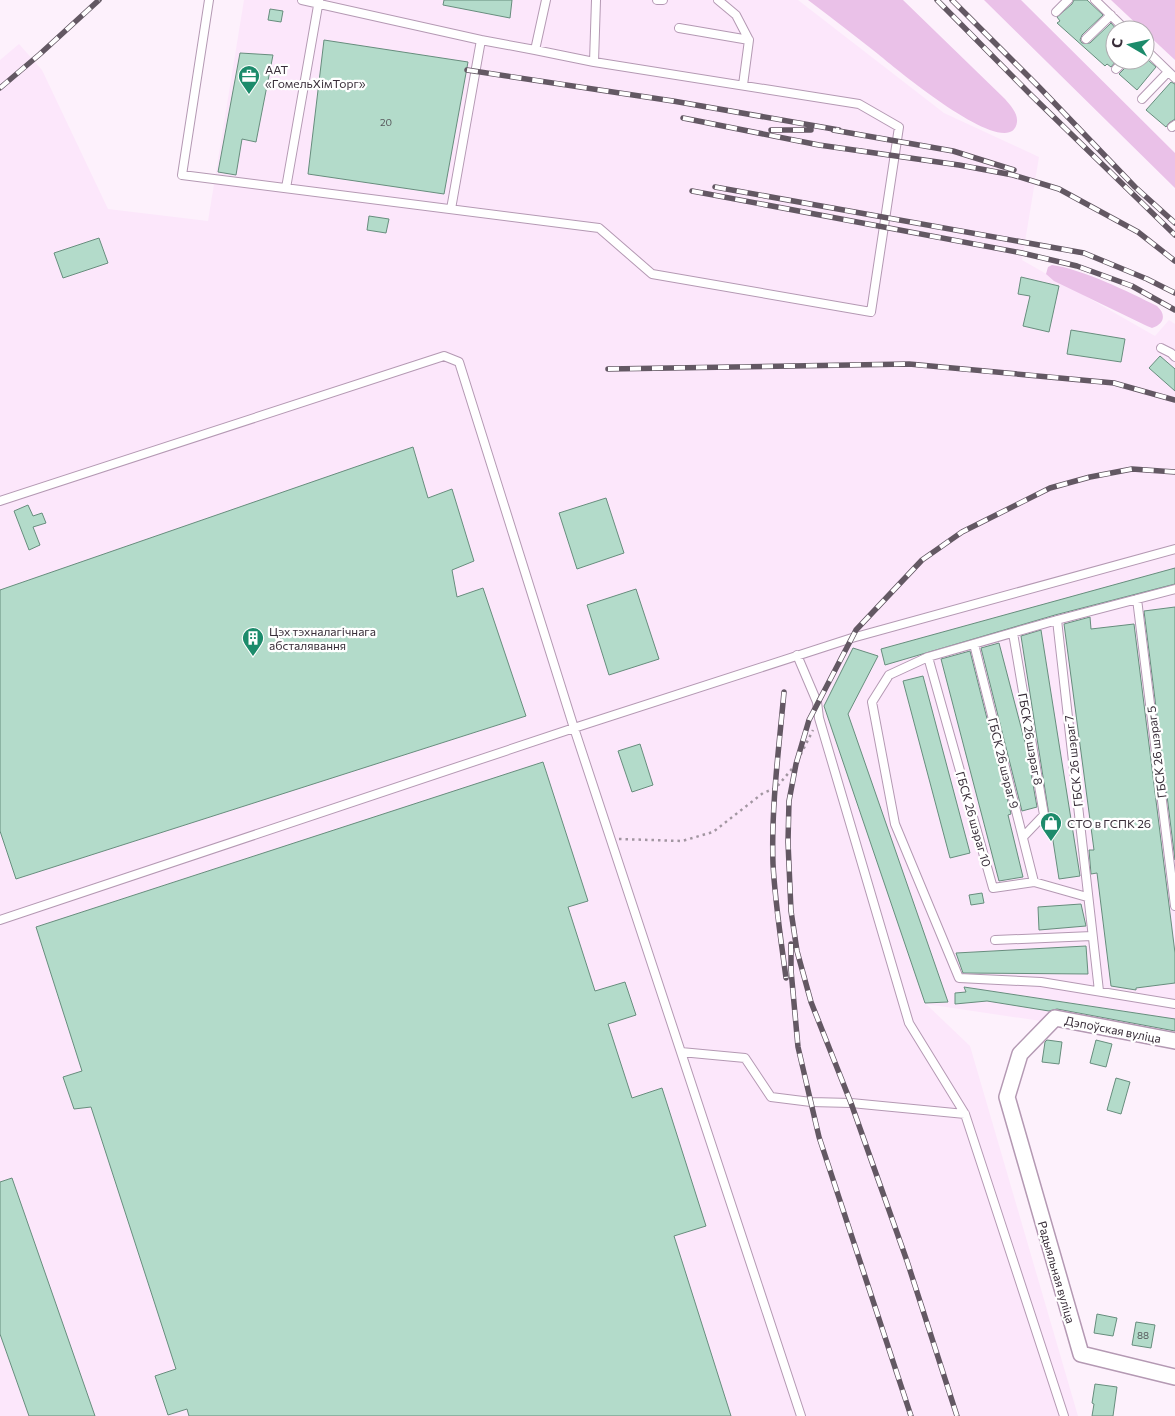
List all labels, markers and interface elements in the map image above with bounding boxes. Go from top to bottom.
north arrow [1105,20,1155,70]
text: С [1108,37,1126,49]
place label: ААТ «ГомельХімТорг» [265,62,366,90]
office icon: ААТ «ГомельХімТорг» [237,64,261,95]
house number: 20 [380,116,392,128]
place label: Цэх тэхналагічнага абсталявання [269,624,376,652]
building icon: Цэх тэхналагічнага абсталявання [241,626,265,657]
street label: ГБСК 26 шэраг 8 [1016,692,1046,786]
street label: ГБСК 26 шэраг 5 [1143,705,1169,799]
street label: ГБСК 26 шэраг 7 [1061,714,1085,808]
street label: ГБСК 26 шэраг 9 [986,716,1022,810]
street label: ГБСК 26 шэраг 10 [954,770,994,869]
shop icon: СТО в ГСПК 26 [1039,811,1063,842]
place label: СТО в ГСПК 26 [1067,816,1151,830]
street label: Дэпоўская вуліца [1064,1013,1162,1045]
street label: Радыяльная вуліца [1036,1219,1078,1325]
house number: 88 [1137,1329,1149,1341]

